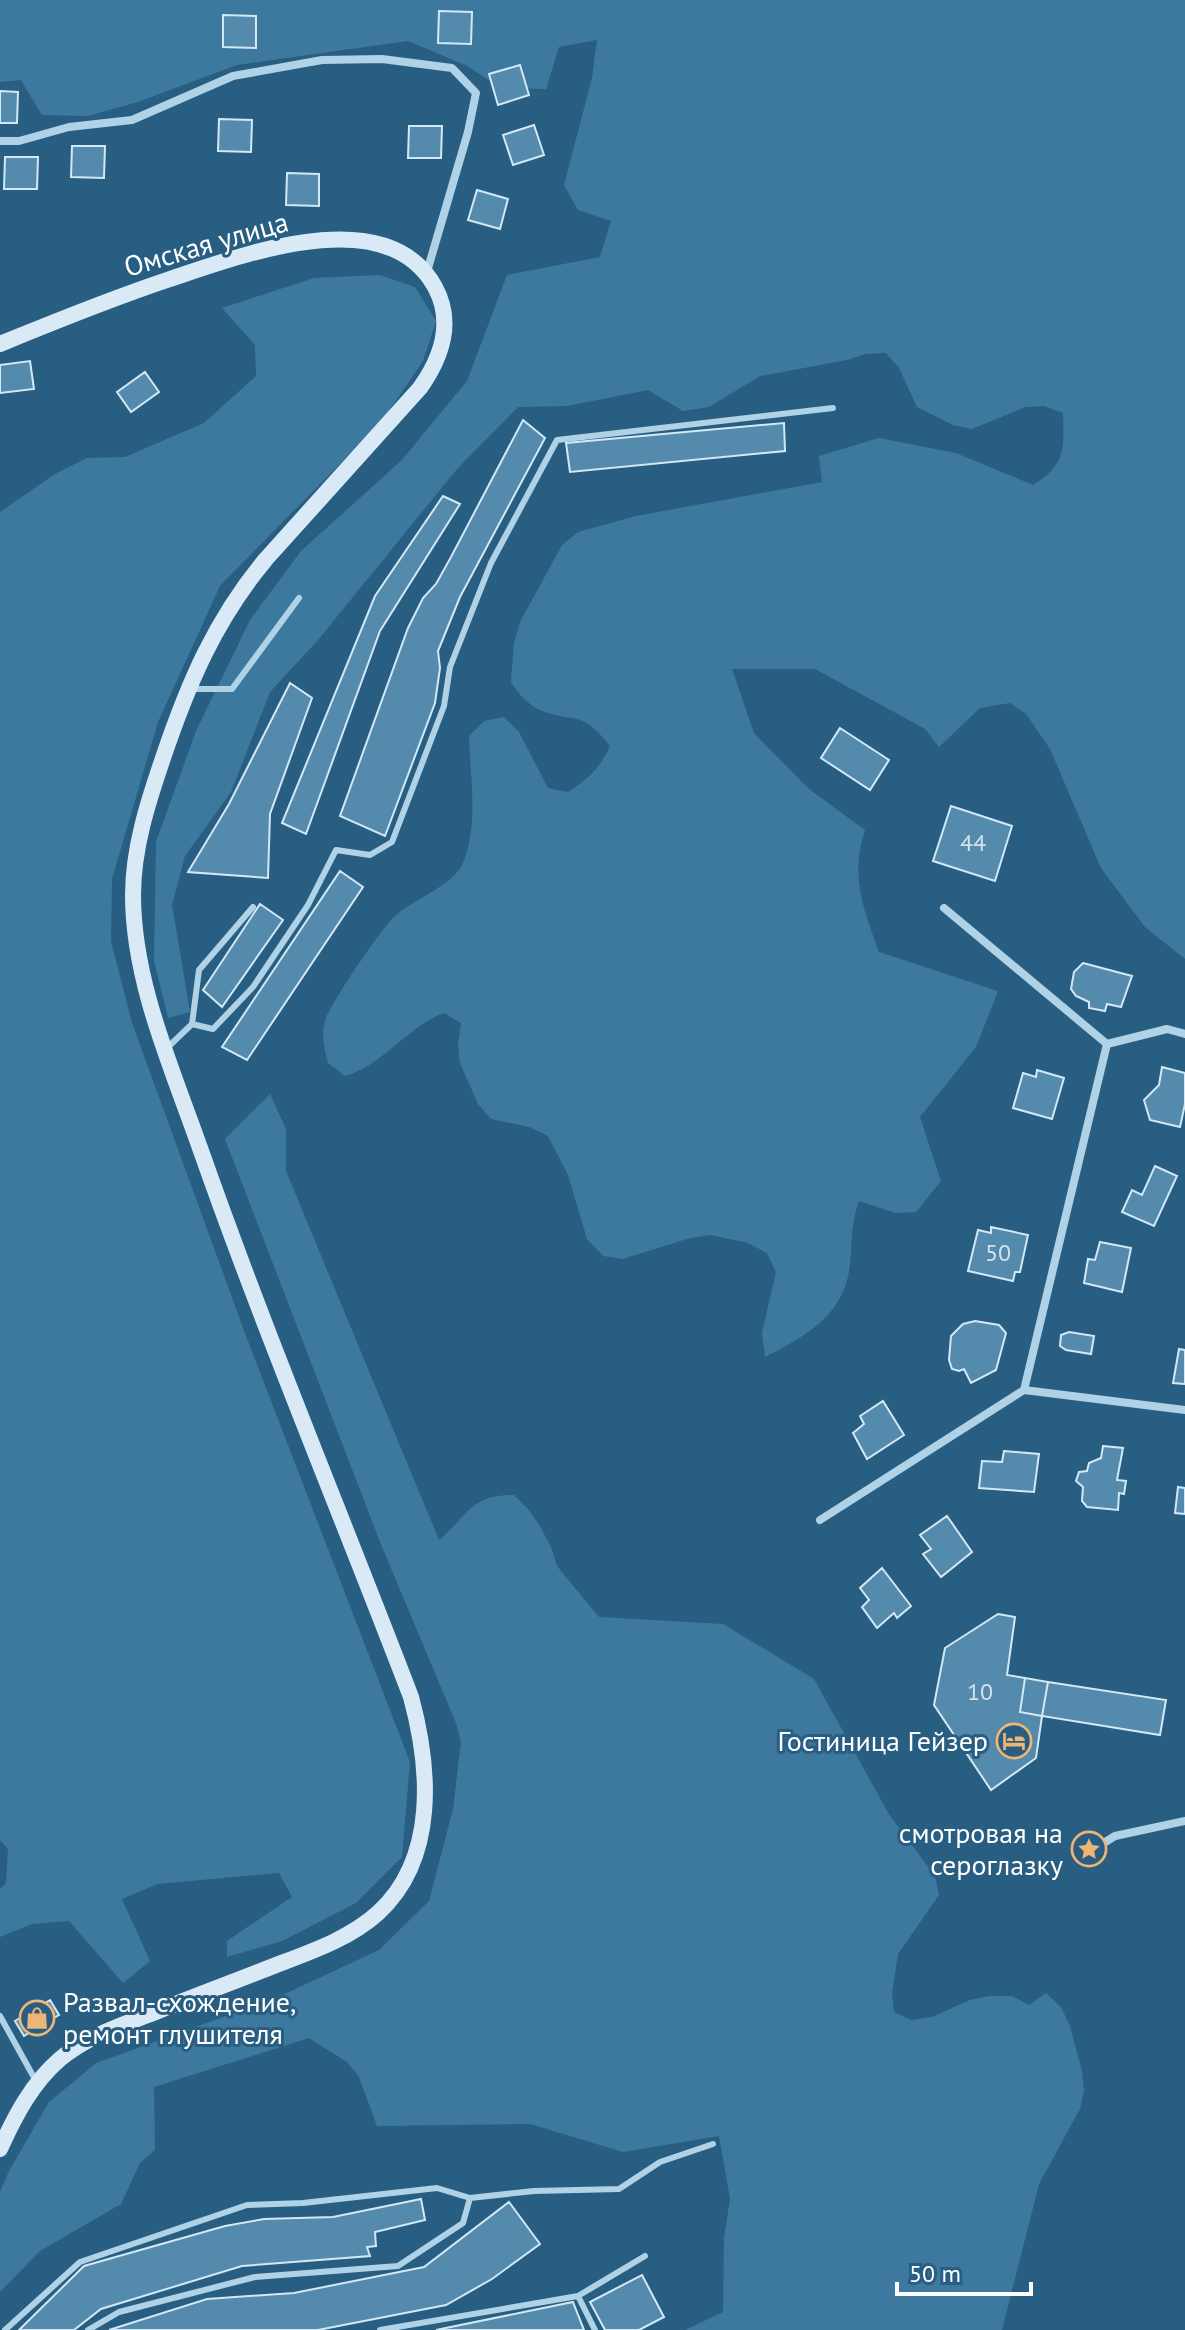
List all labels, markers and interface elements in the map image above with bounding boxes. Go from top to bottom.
street label: Омская улица [119,202,292,285]
house number: 44 [960,827,986,858]
house number: 50 [985,1237,1011,1268]
house number: 10 [967,1676,993,1707]
place label: Гостиница Гейзер [777,1722,988,1759]
hotel icon: Гостиница Гейзер [995,1722,1033,1760]
place label: смотровая на сероглазку [899,1814,1063,1883]
place icon: смотровая на сероглазку [1070,1830,1108,1868]
place label: Развал-схождение, ремонт глушителя [63,1983,296,2052]
shop icon: Развал-схождение, ремонт глушителя [18,1999,56,2037]
scale bar [897,2246,1031,2296]
text: 50 m [909,2258,961,2289]

